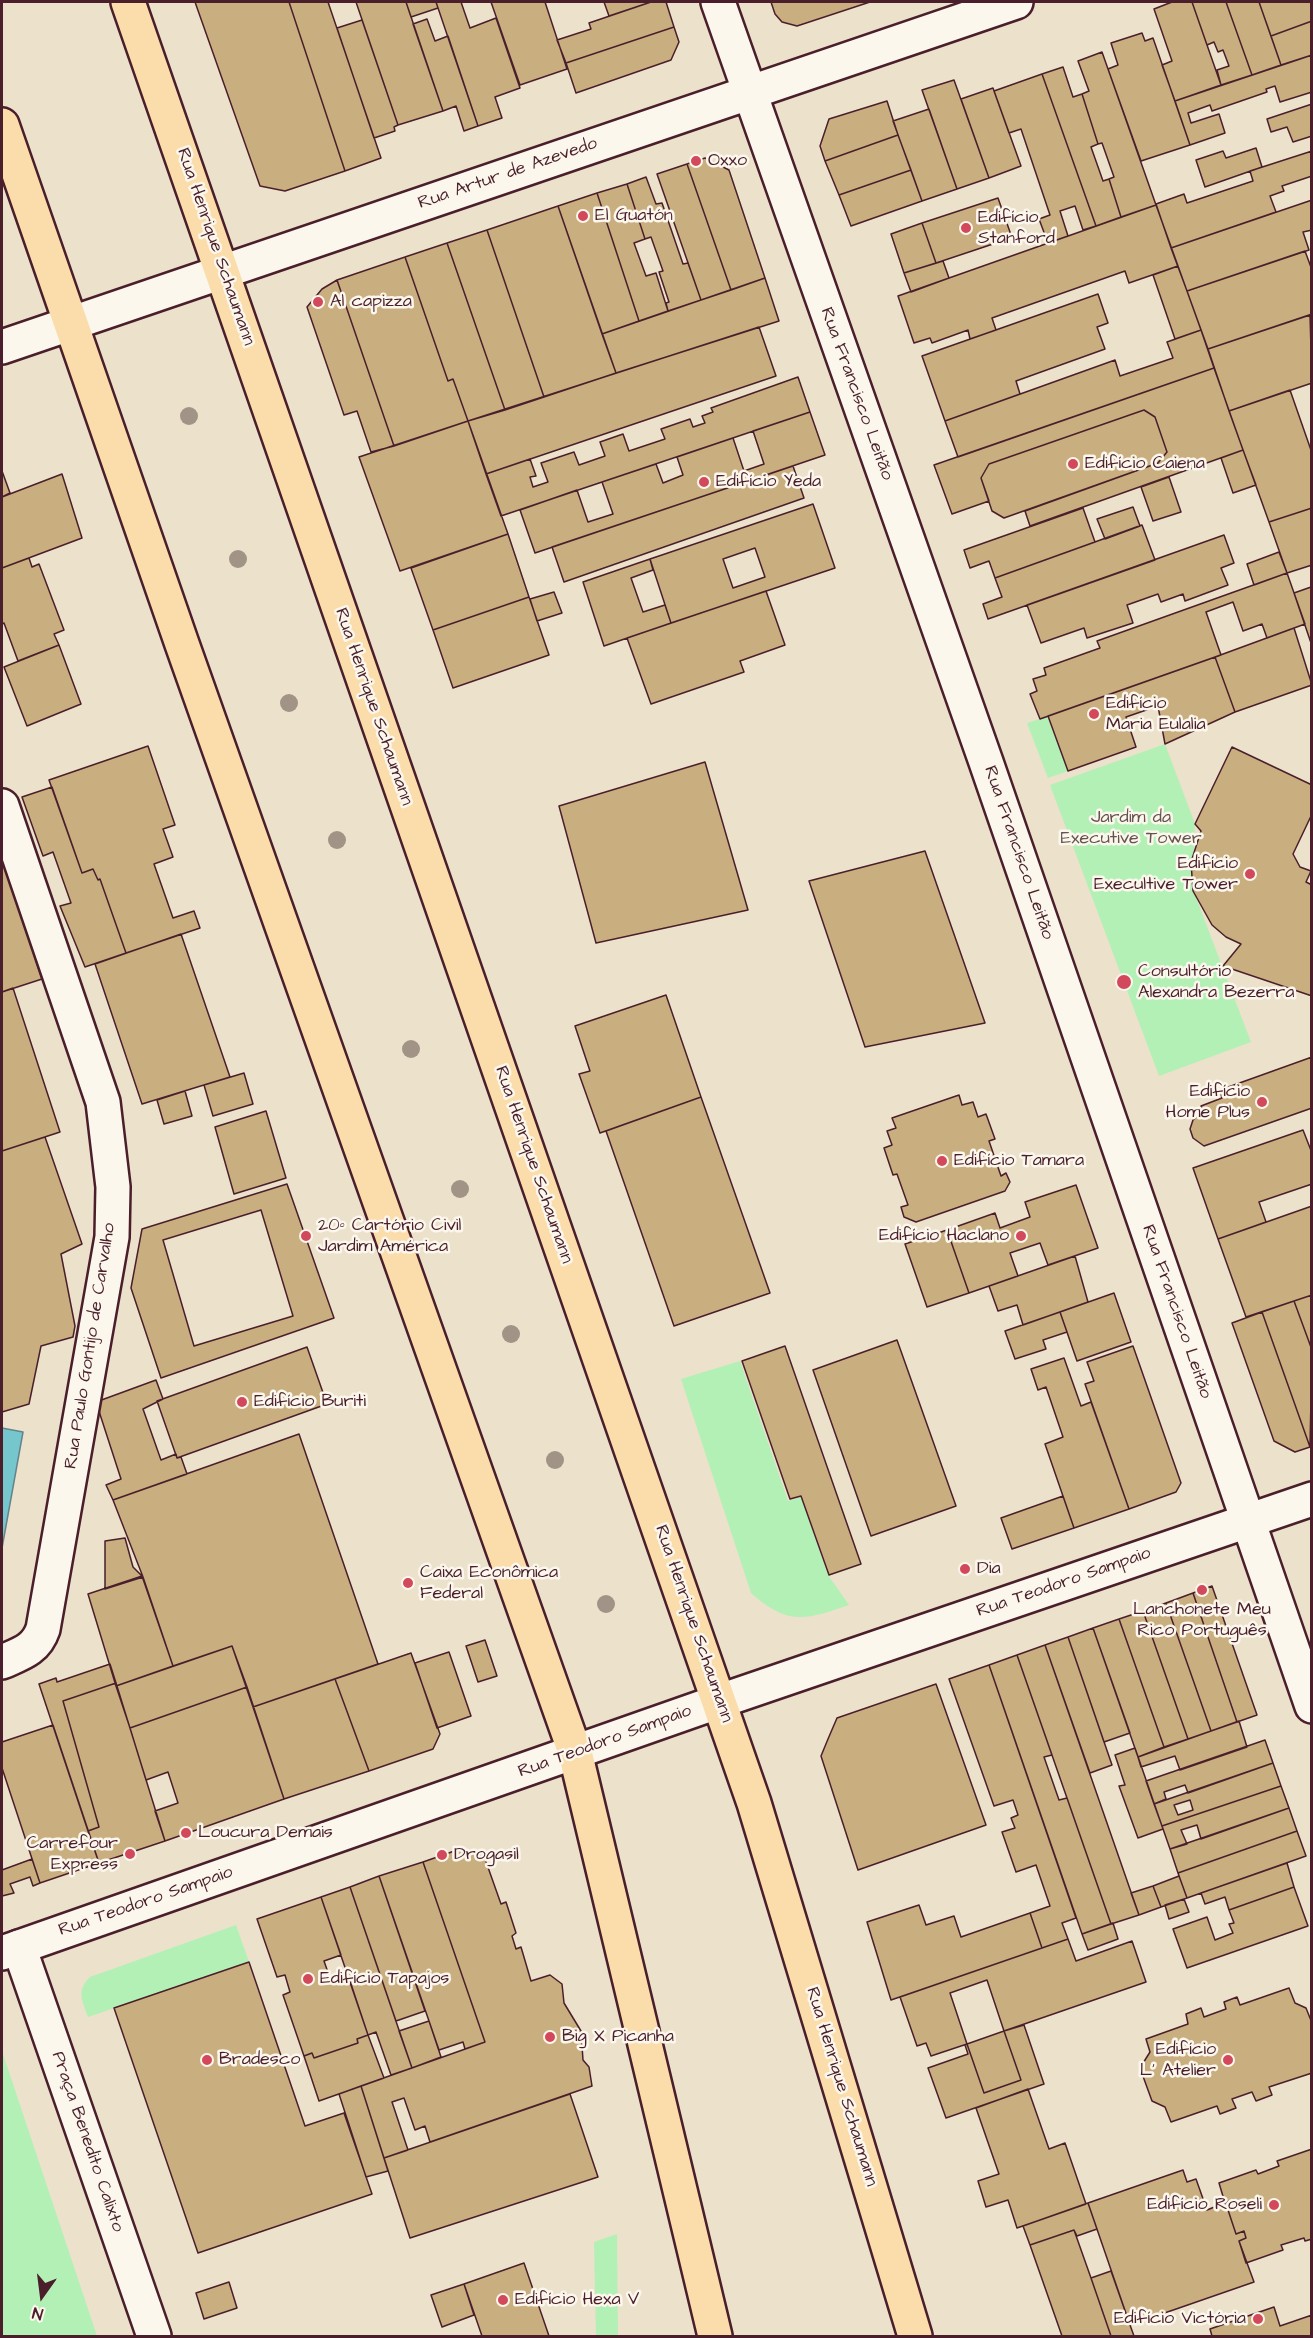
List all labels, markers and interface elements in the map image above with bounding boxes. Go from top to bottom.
street label: Rua Artur de Azevedo [416,133,600,215]
street label: Rua Henrique Schaumann [171,145,259,349]
place label: Oxxo [708,150,747,172]
marker: Oxxo [689,154,703,168]
place label: El Guatón [595,205,673,227]
place label: Edifício Stanford [978,207,1055,250]
marker: El Guatón [576,209,590,223]
marker: Edifício Stanford [959,221,973,235]
place label: Al capizza [330,291,412,313]
marker: Al capizza [311,295,325,309]
street label: Rua Francisco Leitão [815,305,897,483]
place label: Edifício Caiena [1085,453,1205,475]
marker: Edifício Caiena [1066,457,1080,471]
place label: Edifício Yeda [716,471,821,493]
marker: Edifício Yeda [697,475,711,489]
street label: Rua Henrique Schaumann [329,605,417,809]
place label: Edifício Maria Eulalia [1106,693,1206,736]
marker: Edifício Maria Eulalia [1087,707,1101,721]
street label: Rua Francisco Leitão [978,763,1058,943]
park label: Jardim da Executive Tower [1060,807,1202,850]
place label: Edifício Execultive Tower [1094,853,1238,896]
marker: Edifício Execultive Tower [1243,867,1257,881]
place label: Consultório Alexandra Bezerra [1138,961,1294,1004]
marker: Consultório Alexandra Bezerra [1115,973,1133,991]
street label: Rua Henrique Schaumann [489,1063,577,1267]
place label: Edifício Home Plus [1166,1081,1250,1124]
marker: Edifício Home Plus [1255,1095,1269,1109]
place label: Edifício Tamara [954,1150,1084,1172]
marker: Edifício Tamara [935,1154,949,1168]
place label: 20º Cartório Civil Jardim América [318,1215,461,1258]
street label: Rua Paulo Gontijo de Carvalho [61,1221,121,1471]
street label: Rua Francisco Leitão [1136,1222,1216,1402]
place label: Edifício Haclano [879,1225,1009,1247]
marker: 20º Cartório Civil Jardim América [299,1229,313,1243]
marker: Edifício Haclano [1014,1229,1028,1243]
place label: Edifício Buriti [254,1391,366,1413]
marker: Edifício Buriti [235,1395,249,1409]
street label: Rua Henrique Schaumann [649,1522,737,1726]
street label: Rua Teodoro Sampaio [974,1543,1154,1623]
place label: Dia [977,1558,1001,1580]
place label: Caixa Econômica Federal [420,1562,558,1604]
marker: Dia [958,1562,972,1576]
marker: Caixa Econômica Federal [401,1576,415,1590]
marker: Lanchonete Meu Rico Português [1195,1583,1209,1597]
place label: Lanchonete Meu Rico Português [1133,1599,1271,1642]
street label: Rua Teodoro Sampaio [515,1701,695,1783]
place label: Loucura Demais [198,1822,333,1844]
marker: Loucura Demais [179,1826,193,1840]
place label: Carrefour Express [27,1833,118,1876]
place label: Drogasil [454,1844,519,1866]
marker: Carrefour Express [123,1847,137,1861]
marker: Drogasil [435,1848,449,1862]
street label: Rua Teodoro Sampaio [56,1862,236,1942]
place label: Edifício Tapajos [320,1968,449,1990]
marker: Edifício Tapajos [301,1972,315,1986]
street label: Rua Henrique Schaumann [800,1985,882,2189]
place label: Big X Picanha [562,2026,674,2048]
marker: Big X Picanha [543,2030,557,2044]
place label: Edifício L' Atelier [1140,2039,1216,2082]
street label: Praça Benedito Calixto [46,2049,128,2235]
place label: Bradesco [219,2049,300,2071]
marker: Bradesco [200,2053,214,2067]
marker: Edifício L' Atelier [1221,2053,1235,2067]
place label: Edifício Roseli [1147,2194,1262,2216]
marker: Edifício Roseli [1267,2198,1281,2212]
north arrow [12,2266,72,2326]
place label: Edifício Hexa V [515,2289,639,2311]
marker: Edifício Hexa V [496,2293,510,2307]
text: N [30,2302,45,2325]
place label: Edifício Victória [1114,2308,1246,2330]
marker: Edifício Victória [1251,2312,1265,2326]

